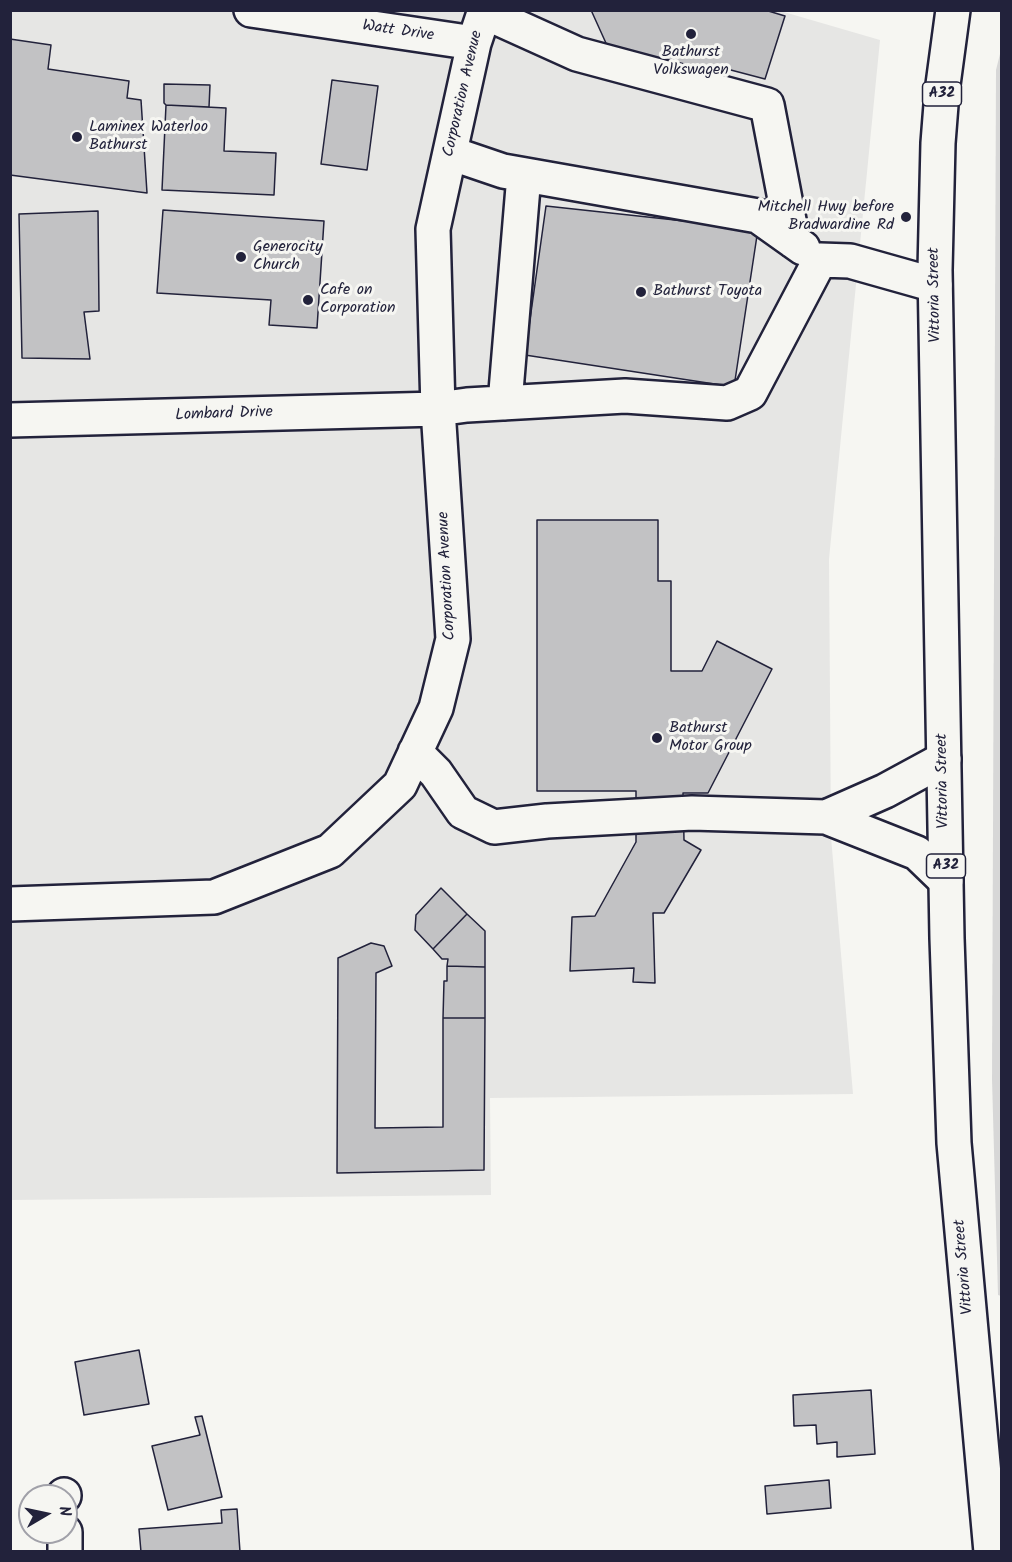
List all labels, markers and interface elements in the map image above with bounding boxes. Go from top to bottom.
street label: Watt Drive [361,17,435,47]
marker: Bathurst Volkswagen [684,27,698,41]
street label: Corporation Avenue [440,29,488,159]
place label: Bathurst Volkswagen [653,43,729,81]
road number: A32 [922,82,962,106]
place label: Laminex Waterloo Bathurst [89,118,208,156]
marker: Laminex Waterloo Bathurst [70,130,84,144]
place label: Mitchell Hwy before Bradwardine Rd [757,198,894,236]
marker: Mitchell Hwy before Bradwardine Rd [899,210,913,224]
place label: Generocity Church [253,238,323,276]
street label: Vittoria Street [926,247,946,343]
marker: Generocity Church [234,250,248,264]
place label: Cafe on Corporation [320,281,396,319]
place label: Bathurst Toyota [653,282,762,302]
marker: Bathurst Toyota [634,285,648,299]
marker: Cafe on Corporation [301,293,315,307]
street label: Lombard Drive [175,404,273,426]
street label: Corporation Avenue [435,511,461,641]
place label: Bathurst Motor Group [669,719,752,757]
marker: Bathurst Motor Group [650,731,664,745]
street label: Vittoria Street [934,733,954,829]
road number: A32 [926,854,966,878]
street label: Vittoria Street [951,1219,979,1315]
north arrow [18,1484,78,1544]
text: N [51,1504,77,1518]

